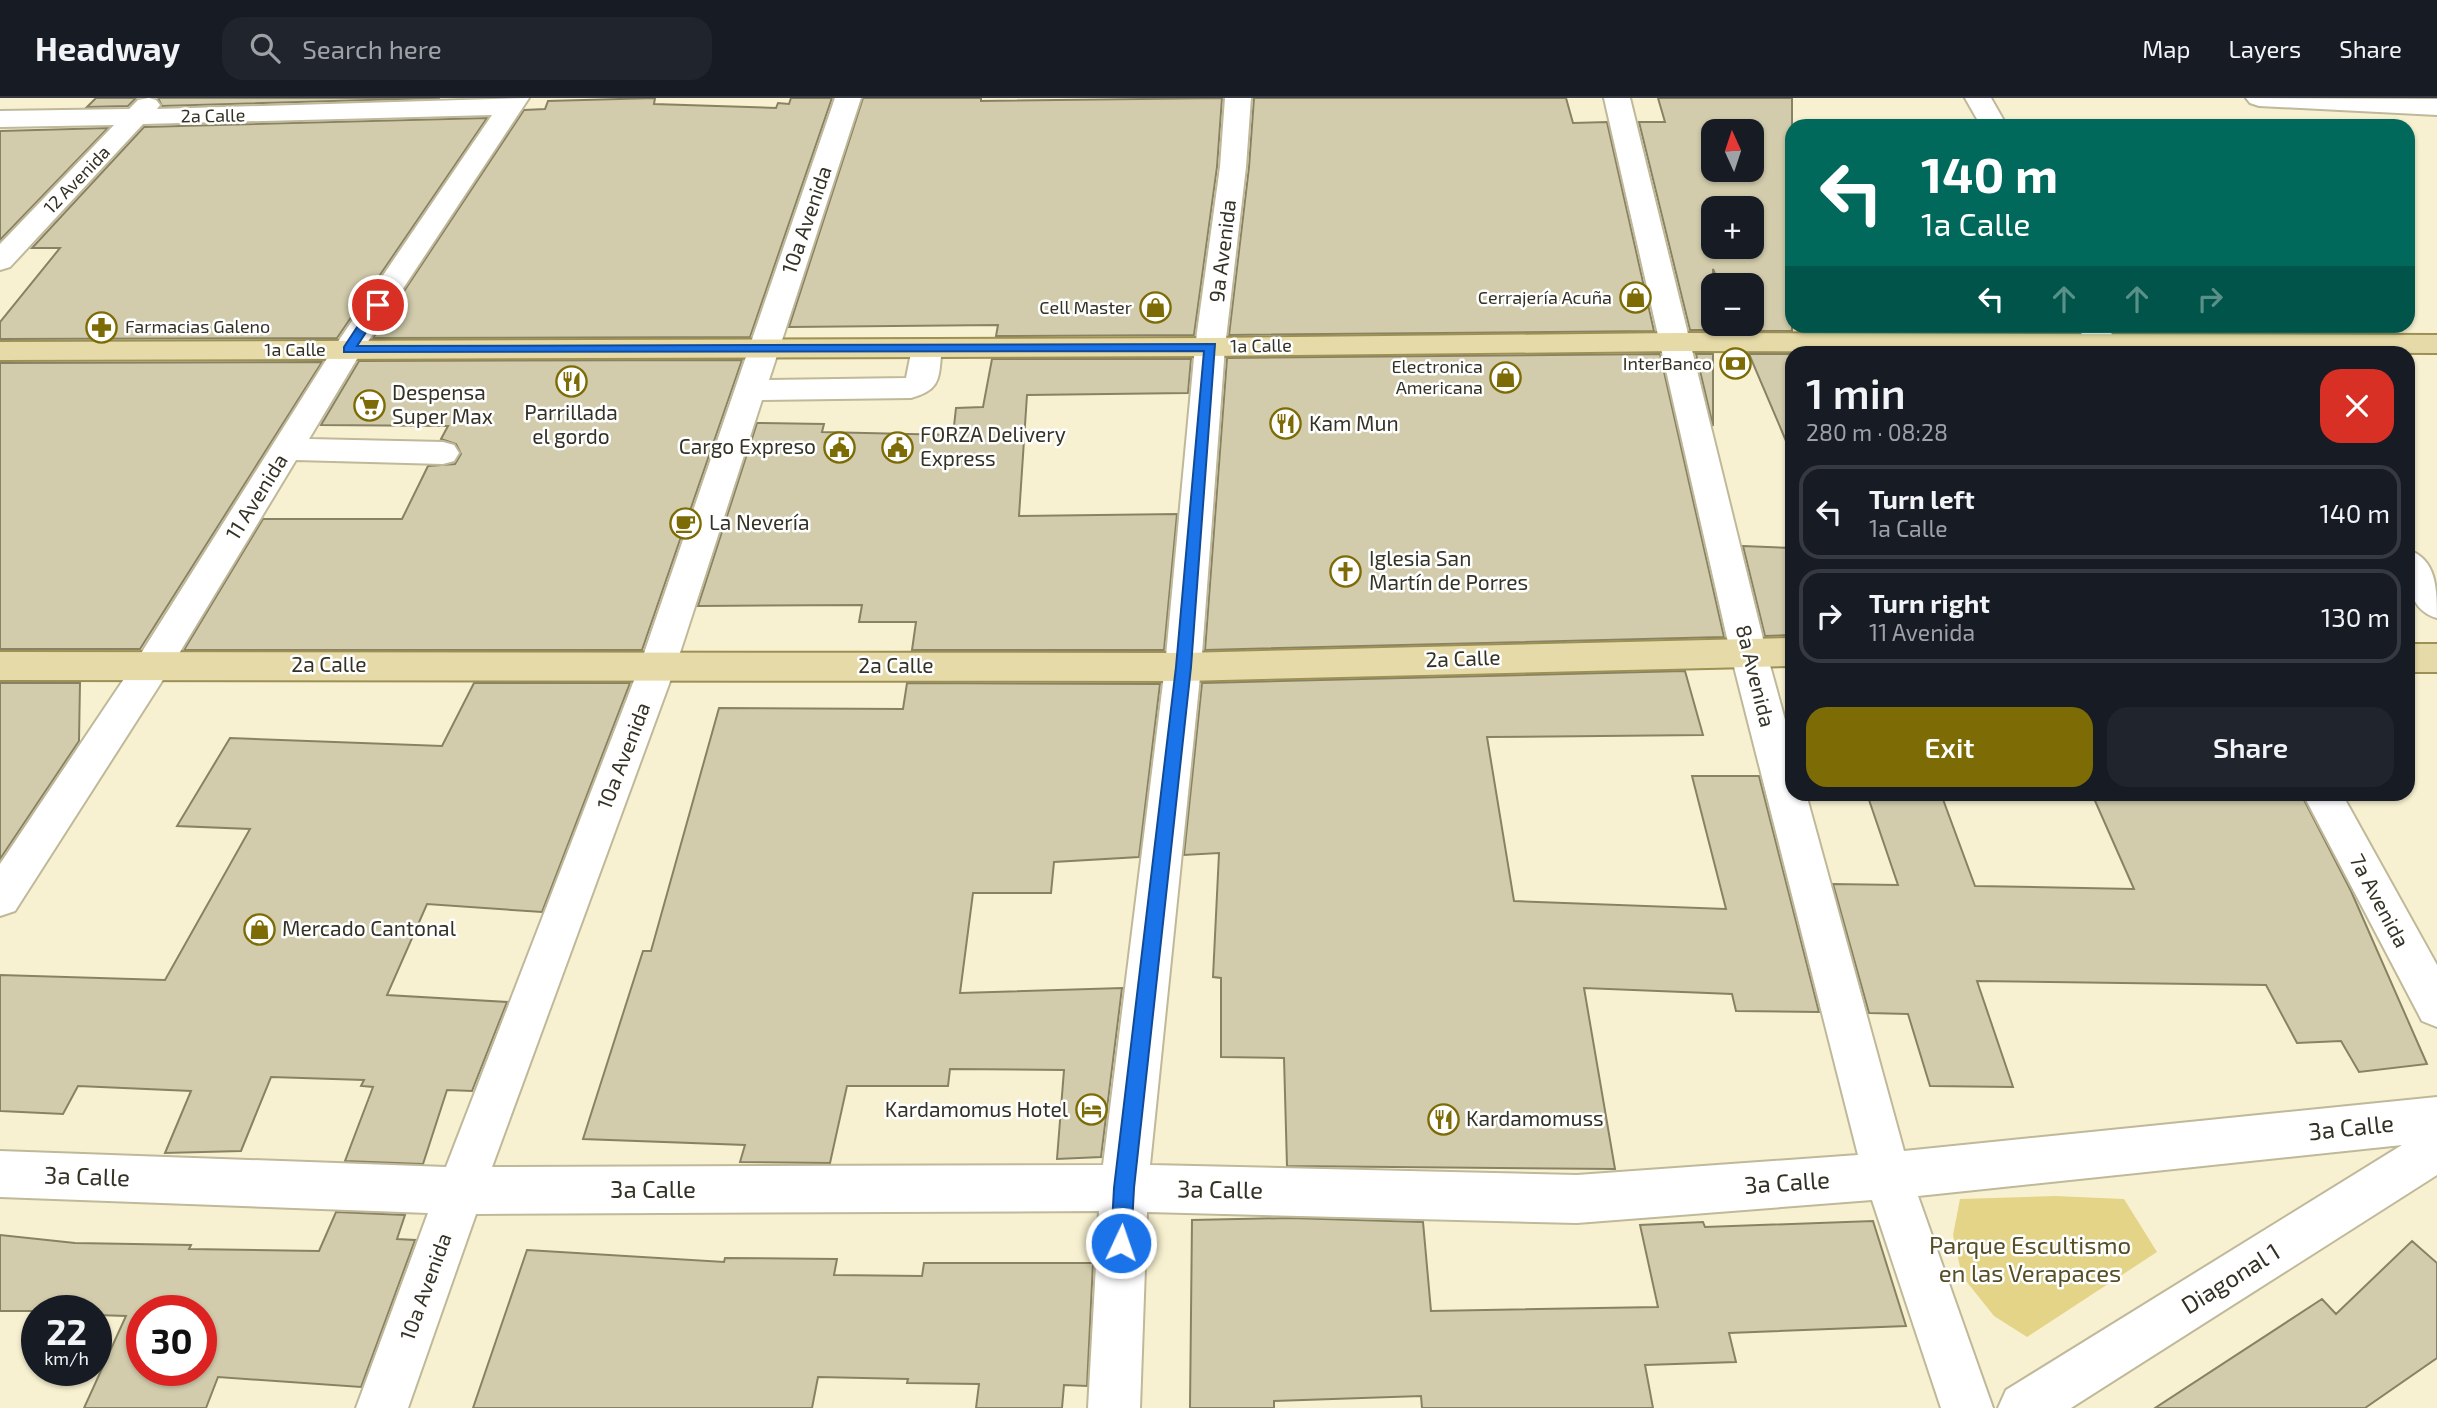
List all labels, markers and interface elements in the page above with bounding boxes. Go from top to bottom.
search box [222,17,712,80]
text: Headway [35,28,180,68]
icon: search [246,29,284,67]
text: Search here [302,33,442,64]
text: Map [2142,34,2190,63]
text: Layers [2228,34,2301,63]
text: Share [2339,34,2402,63]
street label: 2a Calle [181,103,245,127]
north arrow [1701,119,1764,182]
map controls [1701,119,1764,336]
street label: 12 Avenida [39,141,114,218]
text: 140 m [1921,144,2058,203]
icon: left [1806,147,1897,238]
street label: 10a Avenida [775,162,836,277]
button: + [1701,196,1764,259]
street label: 9a Avenida [1203,198,1240,304]
text: 1a Calle [1921,204,2030,242]
button: − [1701,273,1764,336]
pin [348,275,408,335]
icon: left [1972,280,2010,318]
icon: ahead [2045,280,2083,318]
icon: ahead [2118,280,2156,318]
icon: right [2191,280,2229,318]
shop icon: Cerrajería Acuña [1618,281,1652,315]
icon: arrive [359,286,397,324]
place label: Cerrajería Acuña [1478,286,1612,308]
shop icon: Cell Master [1138,291,1172,325]
place label: Cell Master [1039,296,1132,318]
pharmacy icon: Farmacias Galeno [85,310,119,344]
place label: Farmacias Galeno [125,315,270,337]
street label: 1a Calle [1230,333,1292,357]
street label: 1a Calle [264,338,326,360]
bank icon: InterBanco [1718,347,1752,381]
place label: InterBanco [1623,352,1712,374]
place label: Electronica Americana [1391,355,1483,398]
shop icon: Electronica Americana [1489,360,1523,394]
restaurant icon: Parrillada el gordo [554,364,588,398]
text: 1 min [1806,367,1906,417]
button: close [2320,369,2394,443]
place label: Despensa Super Max [392,379,493,428]
supermarket icon: Despensa Super Max [352,388,386,422]
place label: Parrillada el gordo [524,399,618,448]
restaurant icon: Kam Mun [1269,407,1303,441]
place label: Kam Mun [1309,410,1399,435]
text: 280 m · 08:28 [1806,418,1948,446]
place label: FORZA Delivery Express [920,421,1066,470]
public building icon: Cargo Expreso [822,430,856,464]
public building icon: FORZA Delivery Express [880,430,914,464]
place label: Cargo Expreso [679,433,816,458]
street label: 11 Avenida [219,449,292,544]
text: Turn left [1869,483,1975,514]
icon: left [1810,493,1848,531]
text: 140 m [2319,497,2390,528]
cafe icon: La Nevería [669,506,703,540]
place label: La Nevería [709,509,810,534]
text: 1a Calle [1869,514,1948,542]
place label: Iglesia San Martín de Porres [1369,545,1528,594]
church icon: Iglesia San Martín de Porres [1329,554,1363,588]
text: Turn right [1869,587,1990,618]
icon: right [1810,597,1848,635]
text: 130 m [2321,601,2390,632]
text: 11 Avenida [1869,618,1975,646]
street label: 8a Avenida [1732,622,1781,729]
street label: 2a Calle [1425,644,1501,671]
street label: 2a Calle [291,651,367,676]
street label: 2a Calle [858,652,934,677]
street label: 10a Avenida [591,698,654,813]
button: Exit [1806,707,2093,787]
button: Share [2107,707,2394,787]
street label: 7a Avenida [2345,849,2415,951]
shop icon: Mercado Cantonal [242,912,276,946]
place label: Mercado Cantonal [282,915,457,940]
hotel icon: Kardamomus Hotel [1074,1093,1108,1127]
place label: Kardamomus Hotel [885,1096,1069,1121]
restaurant icon: Kardamomuss [1426,1102,1460,1136]
place label: Kardamomuss [1466,1105,1604,1130]
street label: 3a Calle [2307,1108,2395,1145]
street label: 3a Calle [44,1160,130,1191]
street label: 3a Calle [1743,1164,1831,1199]
street label: 3a Calle [1177,1173,1263,1204]
street label: 3a Calle [610,1174,696,1203]
position arrow [1084,1206,1158,1280]
street label: 10a Avenida [394,1229,456,1344]
park label: Parque Escultismo en las Verapaces [1929,1230,2131,1287]
street label: Diagonal 1 [2176,1236,2285,1319]
speed limit sign: 30 [126,1295,217,1386]
text: 22 [46,1310,87,1352]
text: km/h [44,1347,89,1369]

